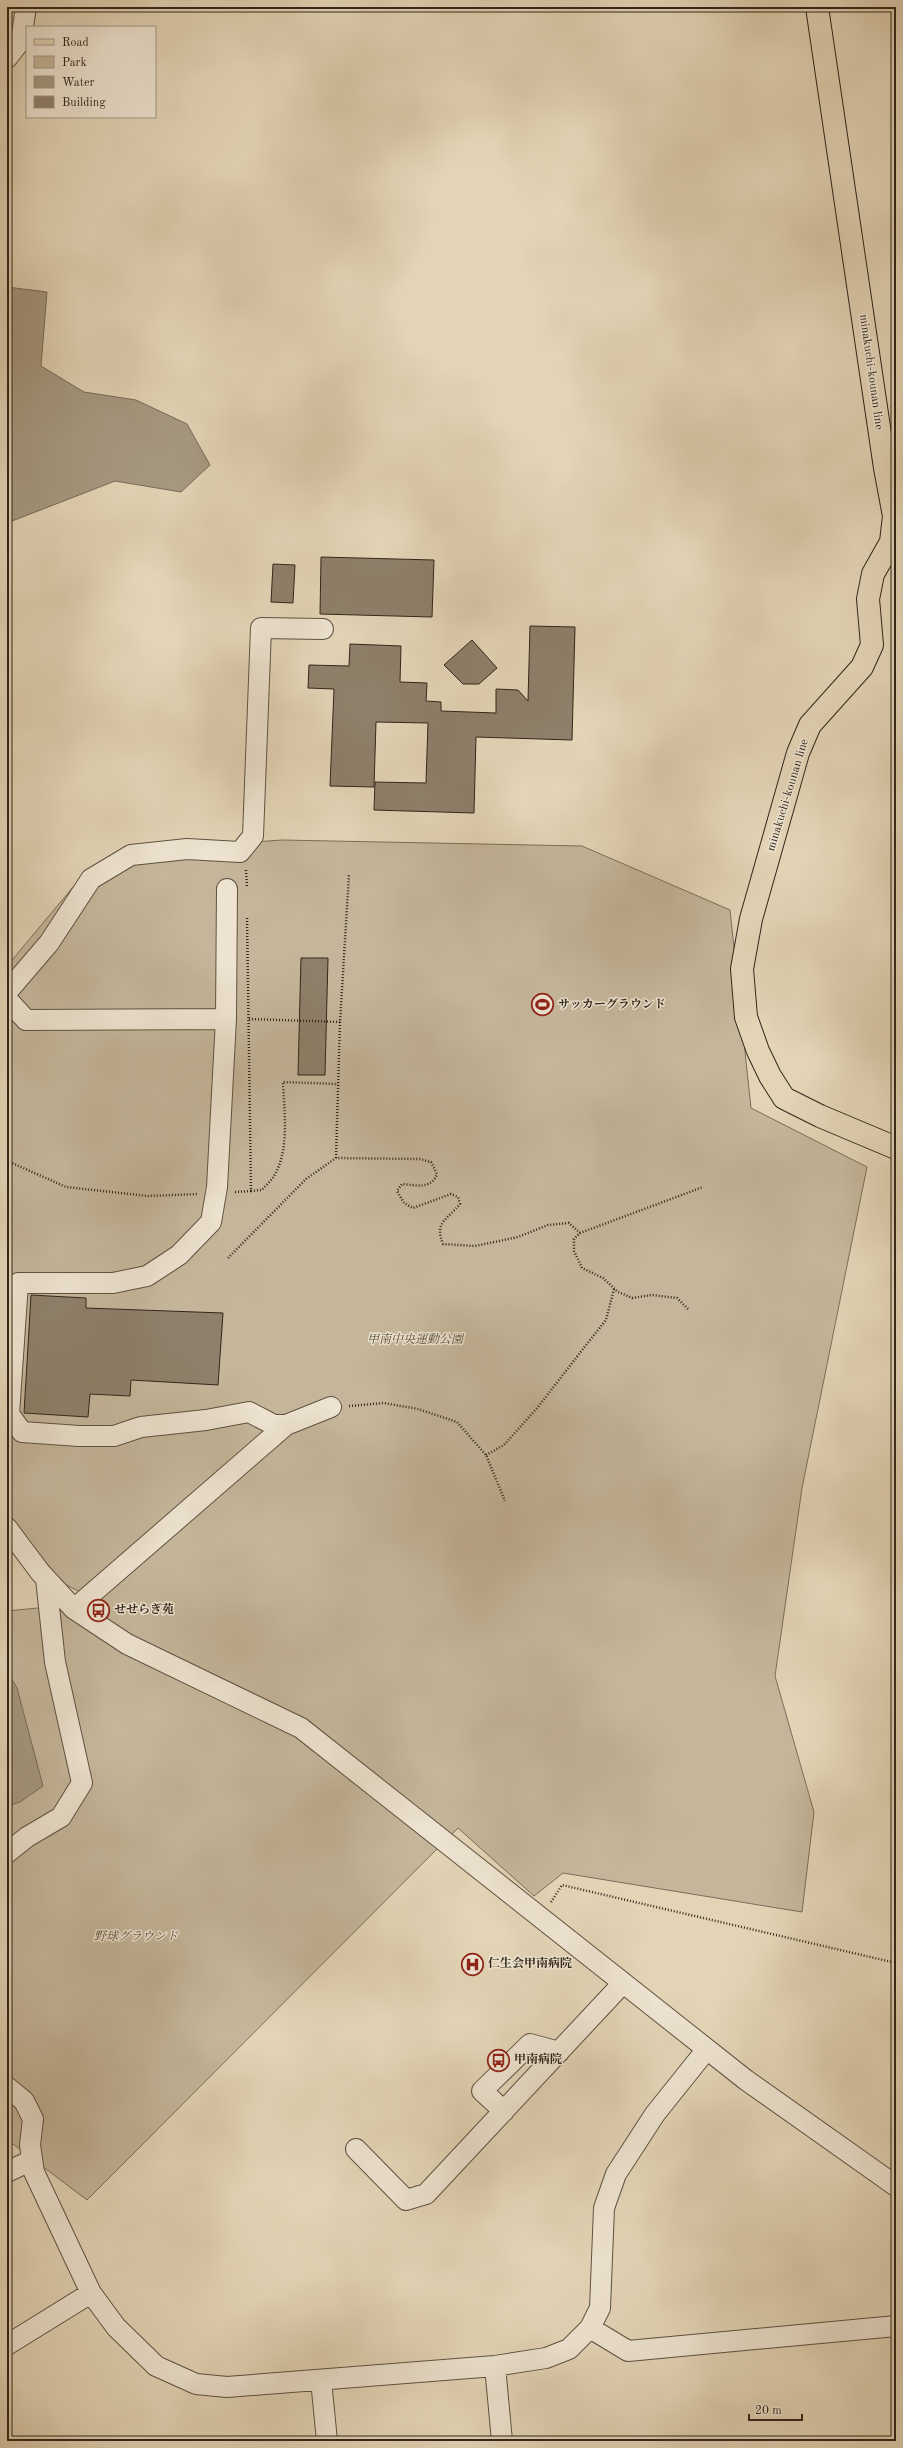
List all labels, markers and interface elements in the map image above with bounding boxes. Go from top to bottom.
legend [26,26,156,118]
text: Road [62,37,89,49]
text: Park [62,57,87,69]
text: Water [62,77,95,89]
text: Building [62,97,106,109]
street label: minakuchi-kounan line [857,313,885,431]
street label: minakuchi-kounan line [765,737,811,853]
sports icon: サッカーグラウンド [529,992,555,1018]
place label: サッカーグラウンド [558,997,666,1011]
park label: 甲南中央運動公園 [367,1332,465,1346]
bus stop icon: せせらぎ苑 [85,1597,111,1623]
place label: せせらぎ苑 [114,1602,174,1616]
park label: 野球グラウンド [94,1930,179,1943]
hospital icon: 仁生会甲南病院 [459,1951,485,1977]
place label: 仁生会甲南病院 [488,1956,572,1970]
bus stop icon: 甲南病院 [485,2047,511,2073]
place label: 甲南病院 [514,2052,562,2066]
scale bar [749,2396,802,2422]
text: 20 m [755,2405,782,2417]

